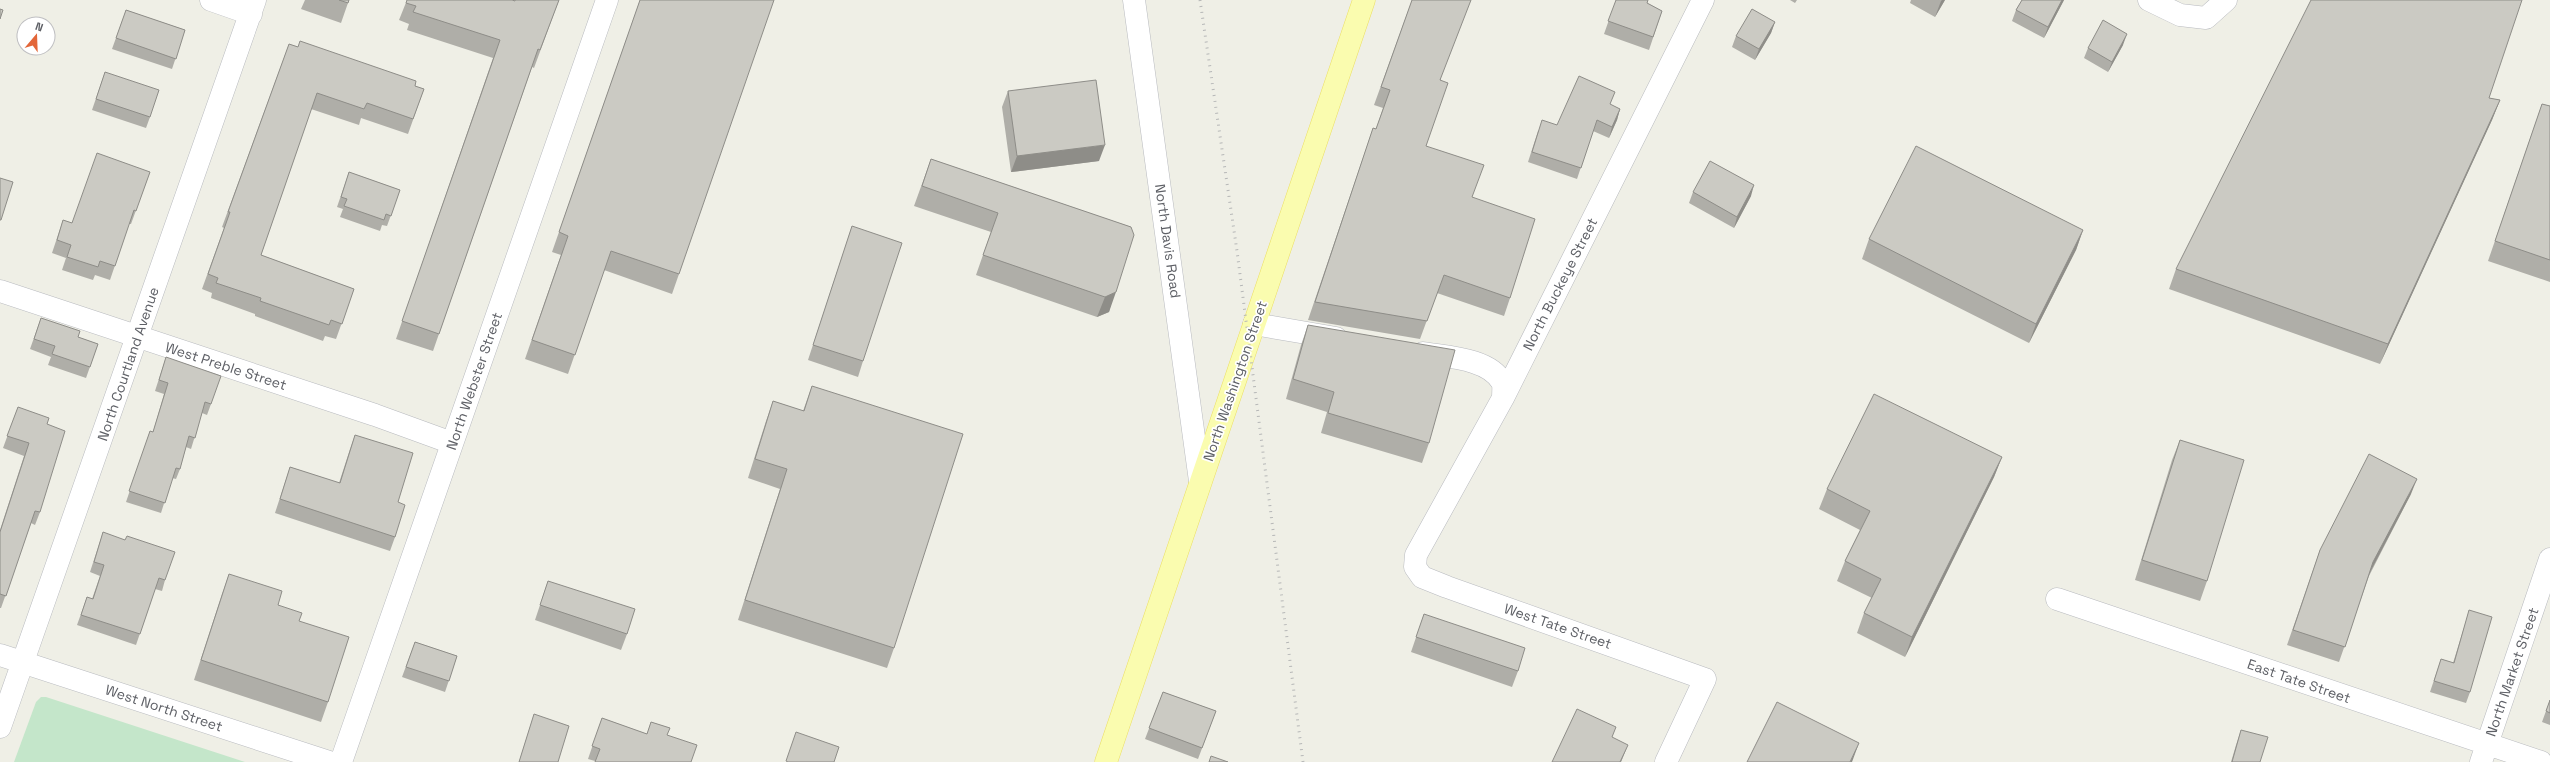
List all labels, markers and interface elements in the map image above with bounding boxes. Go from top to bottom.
north arrow [16,16,56,56]
text: N [33,19,45,34]
street label: North Davis Road [1151,183,1185,299]
street label: North Buckeye Street [1519,215,1601,353]
street label: North Courtland Avenue [93,285,163,443]
street label: North Washington Street [1199,298,1271,464]
street label: North Webster Street [442,310,506,452]
street label: West Preble Street [163,338,289,394]
street label: West Tate Street [1502,599,1614,653]
street label: North Market Street [2481,605,2543,739]
street label: East Tate Street [2245,655,2353,707]
street label: West North Street [103,681,225,735]

